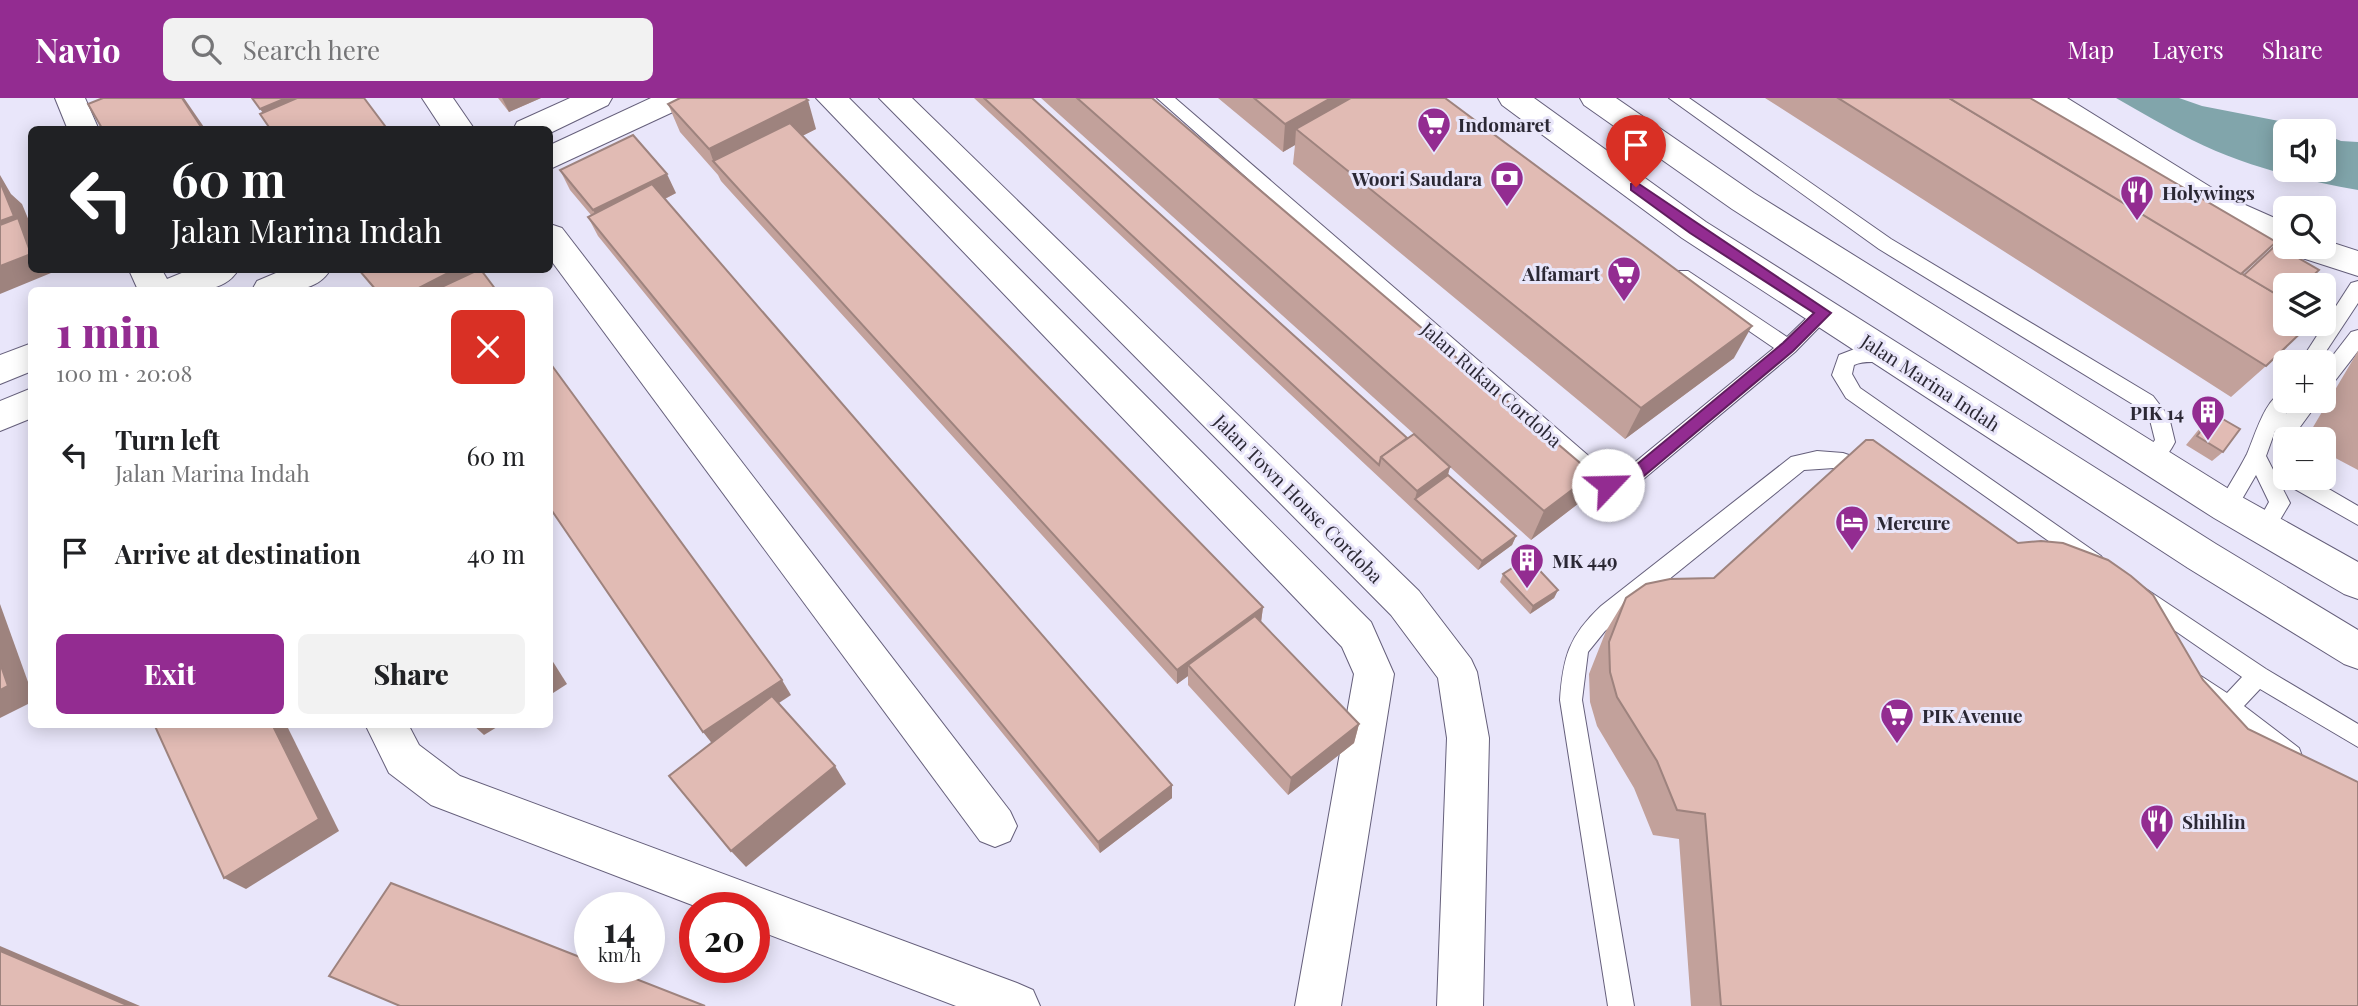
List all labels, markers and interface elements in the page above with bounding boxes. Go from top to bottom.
search box [163,18,653,81]
text: Navio [35,27,121,71]
icon: search [187,30,225,68]
text: Search here [243,32,380,67]
text: Map [2068,33,2114,65]
text: Layers [2152,33,2224,65]
text: Share [2262,33,2323,65]
supermarket icon: Indomaret [1415,105,1453,154]
place label: Indomaret [1458,111,1551,137]
pin [1606,115,1666,187]
map controls [2273,119,2336,490]
button: sound [2273,119,2336,182]
icon: arrive [1617,126,1655,164]
text: 60 m [171,145,286,210]
icon: left [56,154,147,245]
bank icon: Woori Saudara [1488,159,1526,208]
place label: Woori Saudara [1351,165,1482,191]
restaurant icon: Holywings [2118,173,2156,222]
place label: Holywings [2162,179,2255,205]
button: search [2273,196,2336,259]
text: Jalan Marina Indah [171,208,442,251]
supermarket icon: Alfamart [1605,254,1643,303]
place label: Alfamart [1521,260,1600,286]
button: layers [2273,273,2336,336]
text: 1 min [56,303,160,359]
button: close [451,310,525,384]
street label: Jalan Rukan Cordoba [1415,315,1568,453]
street label: Jalan Marina Indah [1856,327,2006,437]
button: + [2273,350,2336,413]
text: 100 m · 20:08 [56,357,192,388]
building icon: PIK 14 [2189,393,2227,442]
place label: PIK 14 [2130,399,2184,425]
street label: Jalan Town House Cordoba [1208,407,1390,589]
text: Turn left [115,422,220,457]
button: − [2273,427,2336,490]
icon: left [56,436,94,474]
text: 60 m [466,438,525,473]
position arrow [1571,448,1645,522]
text: Jalan Marina Indah [115,457,310,488]
hotel icon: Mercure [1833,503,1871,552]
place label: Mercure [1876,509,1950,535]
icon: arrive [56,534,94,572]
text: Arrive at destination [115,536,361,571]
text: 40 m [467,536,525,571]
building icon: MK 449 [1508,541,1546,590]
place label: MK 449 [1552,547,1618,573]
button: Exit [56,634,284,714]
button: Share [298,634,525,714]
supermarket icon: PIK Avenue [1878,696,1916,745]
place label: PIK Avenue [1922,702,2023,728]
restaurant icon: Shihlin [2138,802,2176,851]
place label: Shihlin [2182,808,2246,834]
speed limit sign: 20 [679,892,770,983]
text: 14 [604,905,635,952]
text: km/h [598,943,641,967]

